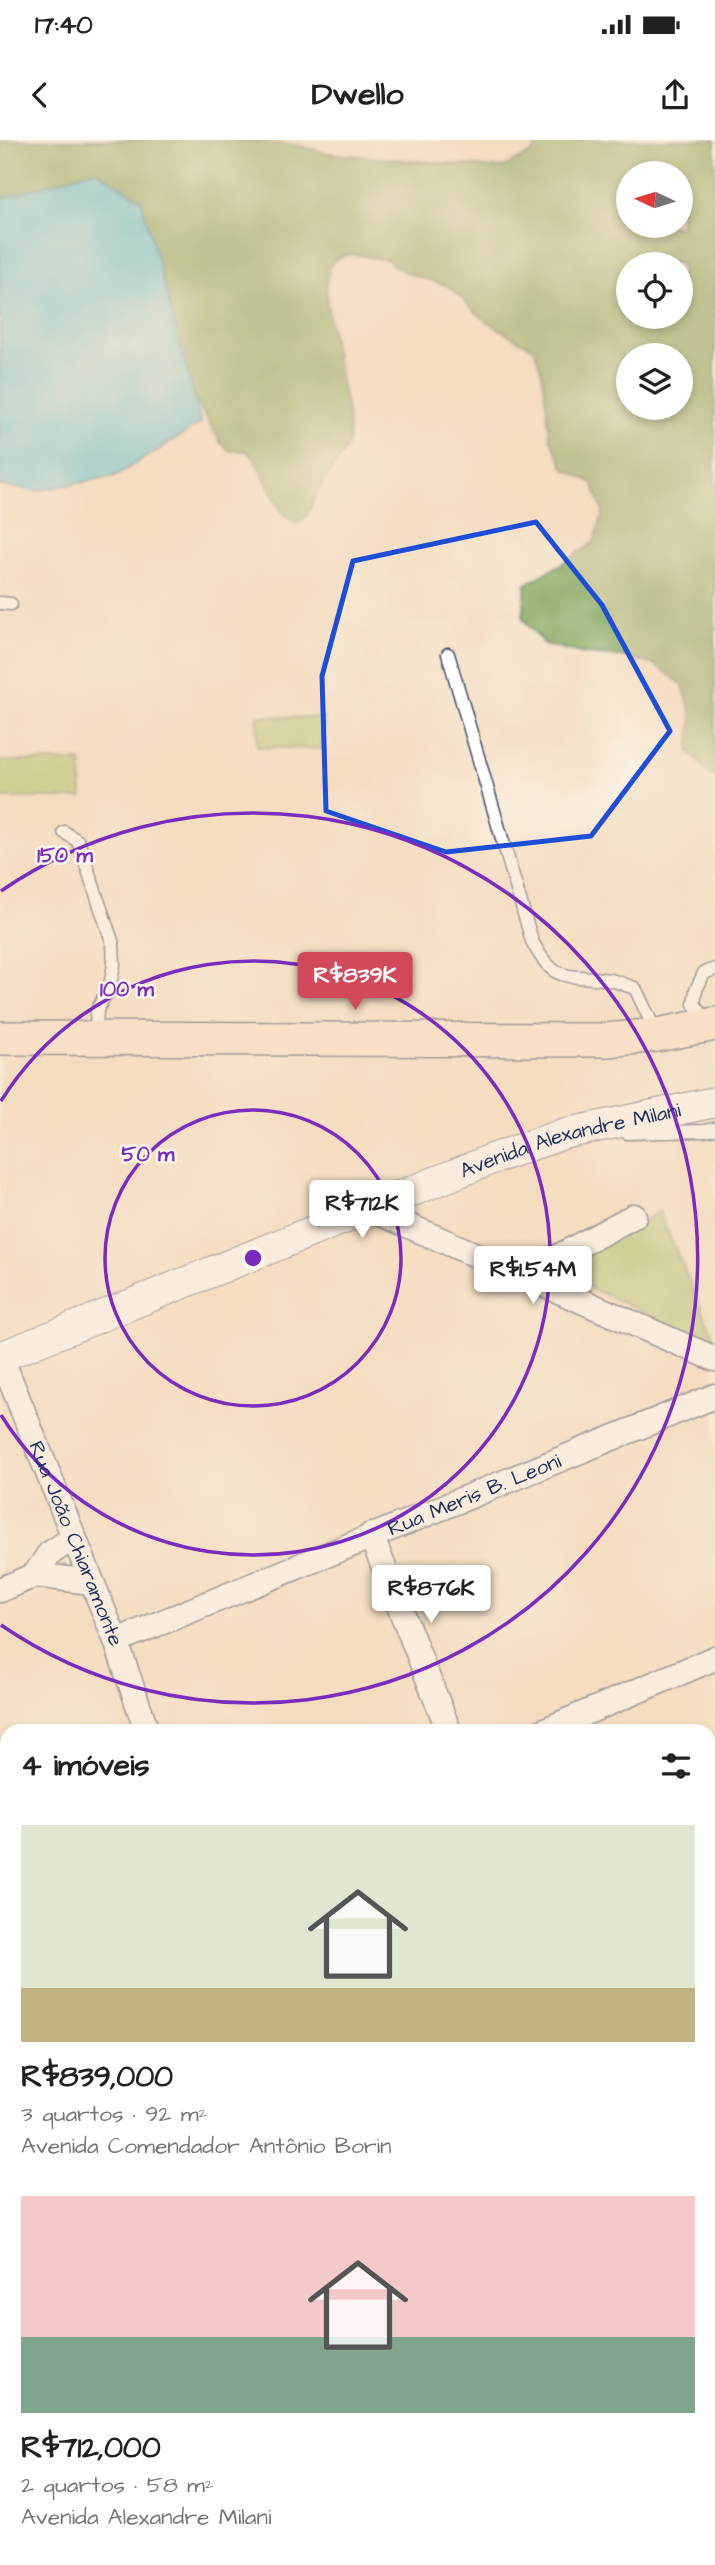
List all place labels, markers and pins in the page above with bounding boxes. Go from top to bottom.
pin: R$839K [298,952,412,1012]
pin: R$712K [305,1180,419,1240]
centre of rings [241,1246,265,1270]
pin: R$1.54M [468,1246,598,1306]
pin: R$876K [374,1566,488,1625]

